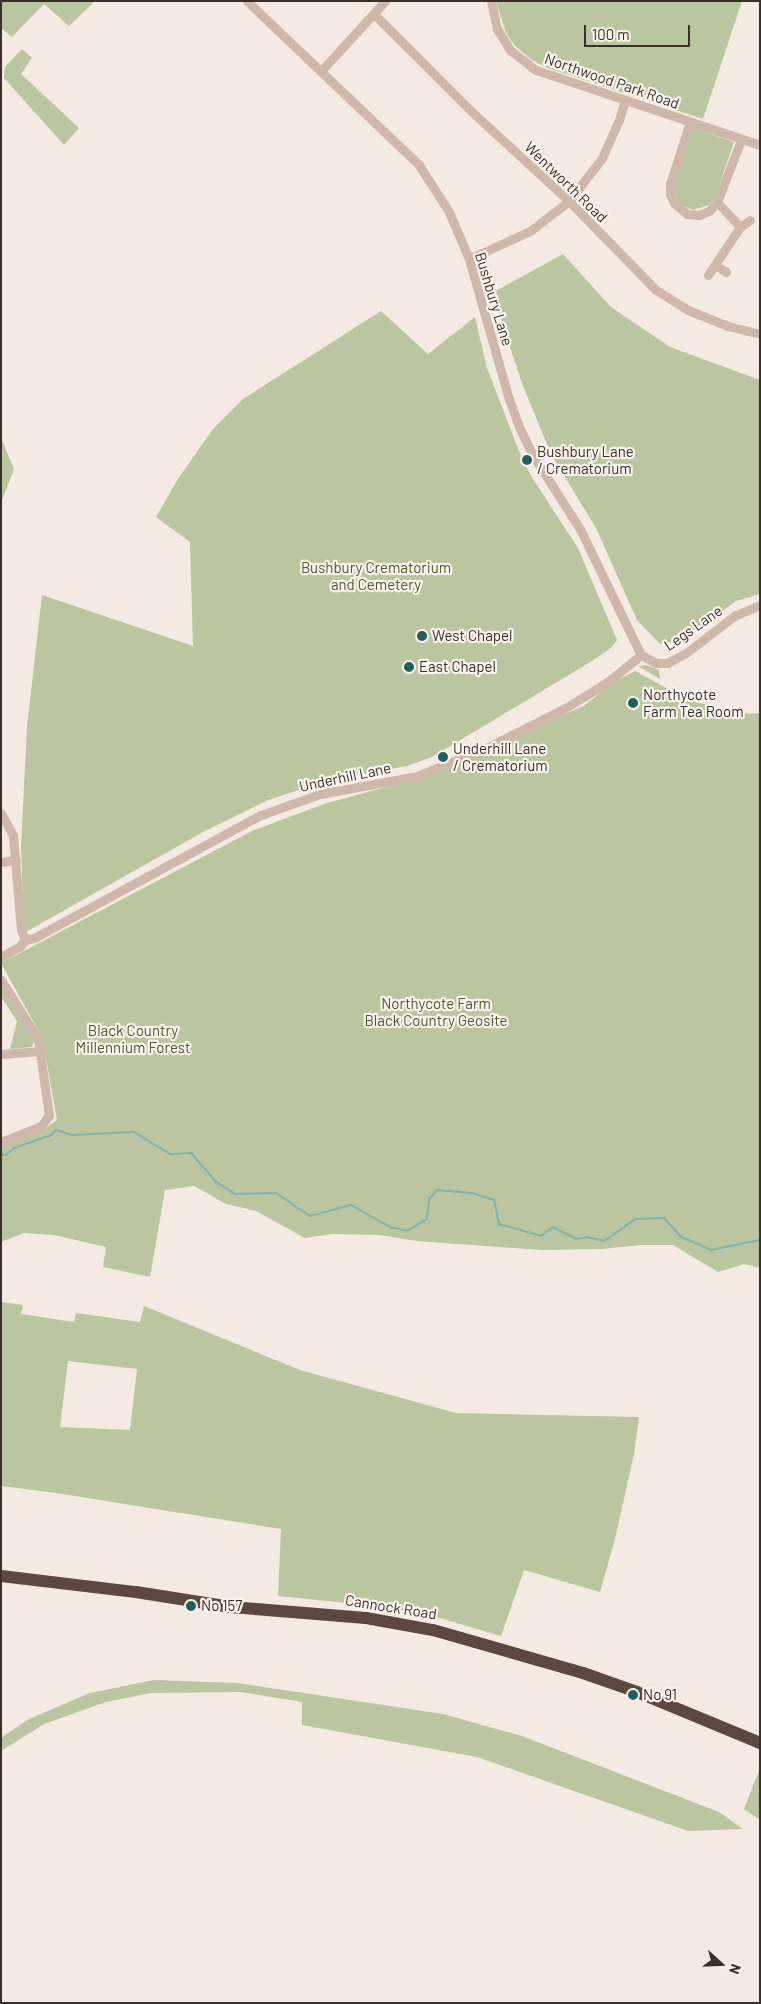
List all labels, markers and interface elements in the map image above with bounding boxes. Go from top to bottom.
scale bar [586,15,692,47]
text: 100 m [592,25,630,43]
street label: Northwood Park Road [542,50,682,112]
street label: Wentworth Road [521,138,611,226]
street label: Bushbury Lane [471,250,517,348]
place label: Bushbury Lane / Crematorium [537,442,634,477]
marker: Bushbury Lane / Crematorium [521,454,533,466]
park label: Bushbury Crematorium and Cemetery [301,558,451,593]
street label: Legs Lane [660,601,726,655]
place label: West Chapel [432,627,512,645]
marker: West Chapel [416,630,428,642]
place label: East Chapel [419,658,496,676]
marker: East Chapel [403,661,415,673]
place label: Northycote Farm Tea Room [643,685,744,720]
marker: Northycote Farm Tea Room [627,697,639,709]
place label: Underhill Lane / Crematorium [453,739,548,774]
marker: Underhill Lane / Crematorium [437,751,449,763]
street label: Underhill Lane [297,758,393,796]
park label: Northycote Farm Black Country Geosite [364,994,508,1029]
park label: Black Country Millennium Forest [76,1021,190,1056]
street label: Cannock Road [344,1591,438,1623]
place label: No 157 [201,1597,242,1615]
marker: No 157 [185,1600,197,1612]
place label: No 91 [643,1686,677,1704]
marker: No 91 [627,1689,639,1701]
north arrow [696,1939,746,1989]
text: N [726,1962,745,1977]

